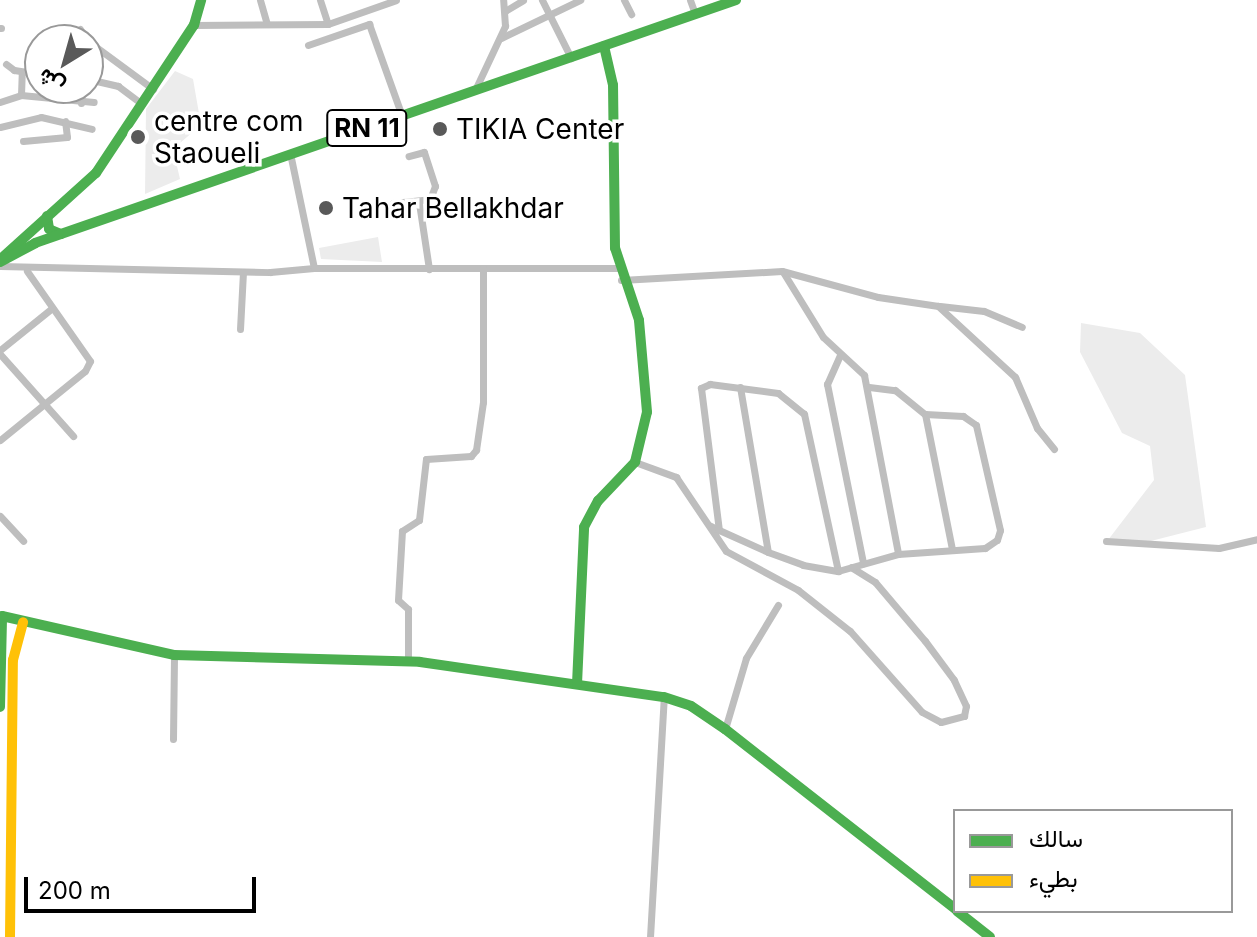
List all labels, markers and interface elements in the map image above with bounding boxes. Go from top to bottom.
north arrow [24,24,104,104]
text: ش [32,63,69,100]
place label: centre com Staoueli [154,104,304,170]
road number: RN 11 [325,106,409,150]
place label: TIKIA Center [456,112,624,146]
marker: TIKIA Center [431,120,449,138]
marker: centre com Staoueli [129,128,147,146]
place label: Tahar Bellakhdar [342,191,564,225]
marker: Tahar Bellakhdar [317,199,335,217]
legend [953,809,1233,913]
text: سالك [1029,824,1083,853]
scale bar [28,861,260,911]
text: بطيء [1029,864,1078,893]
text: 200 m [38,876,111,905]

